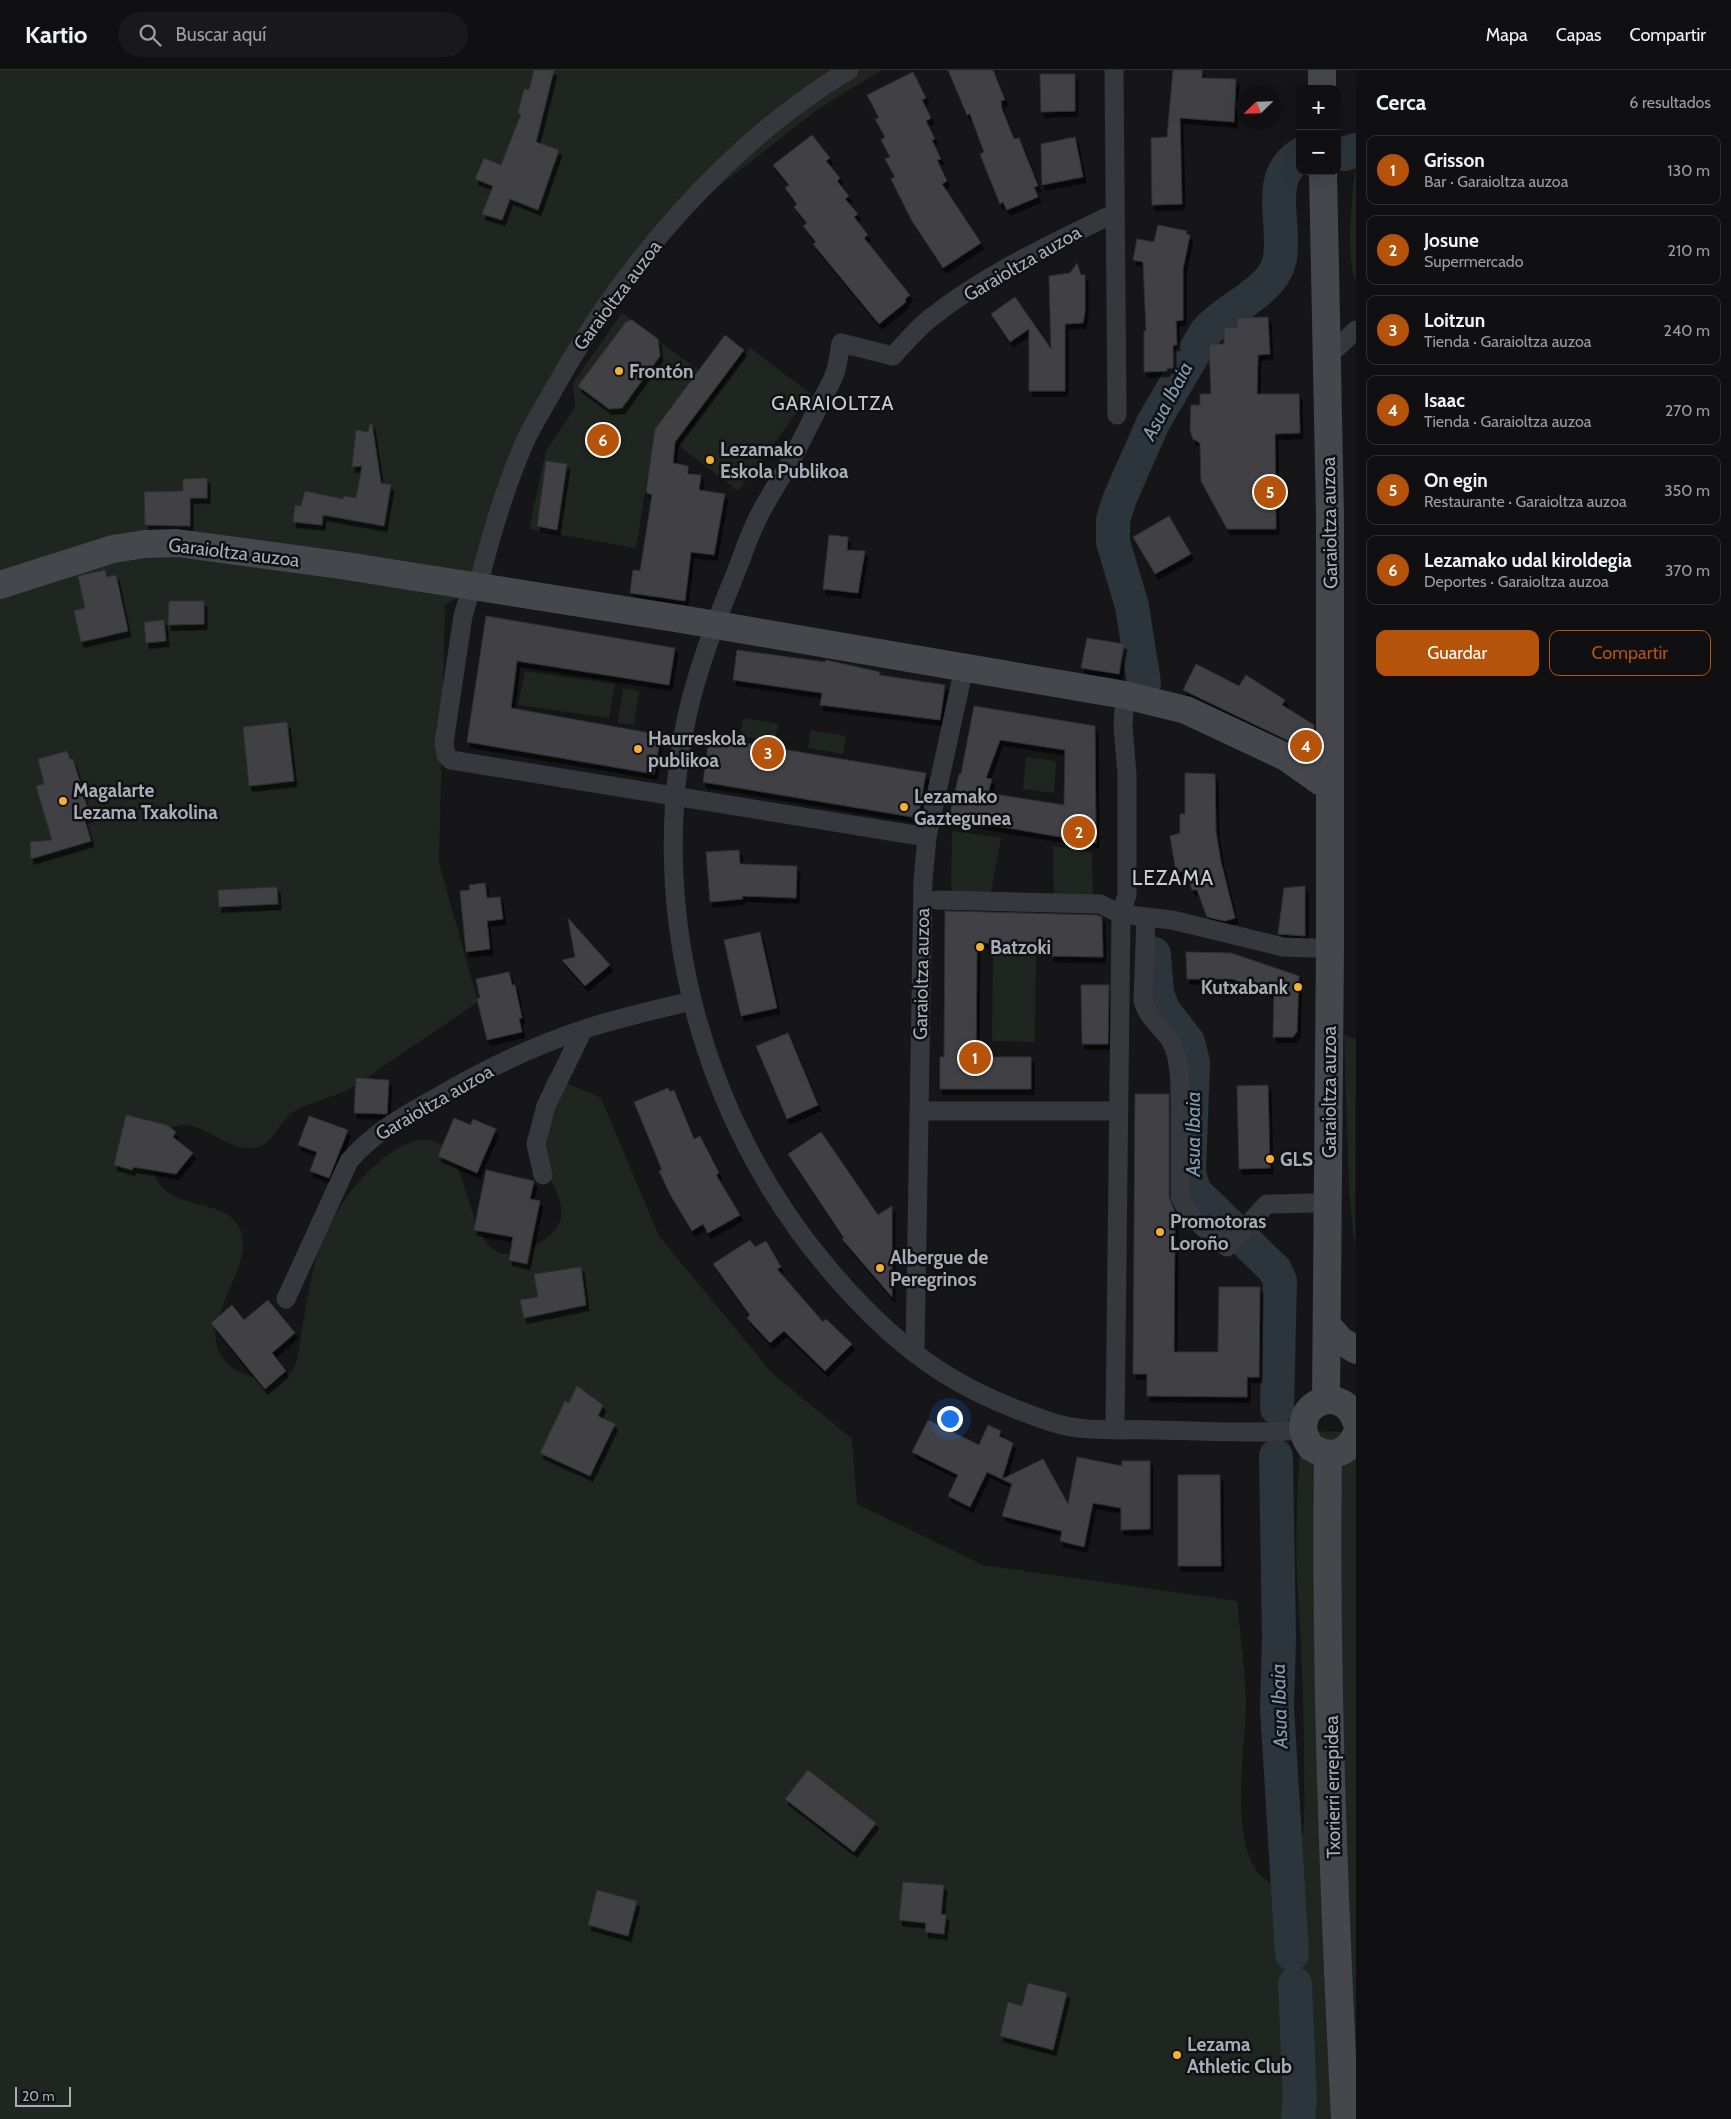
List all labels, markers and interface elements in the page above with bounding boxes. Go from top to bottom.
search box [118,12,468,57]
text: Kartio [25,20,88,49]
icon: search [136,21,164,49]
text: Buscar aquí [176,23,266,46]
text: Mapa [1486,24,1528,46]
text: Capas [1556,24,1602,46]
text: Compartir [1630,24,1706,46]
north arrow [1236,85,1281,130]
map controls [1296,85,1341,175]
button: + [1296,85,1341,130]
text: Cerca [1376,90,1426,115]
text: 6 resultados [1629,93,1711,112]
button: − [1296,130,1341,175]
text: Grisson [1424,149,1485,172]
text: 1 [1390,161,1396,180]
text: 130 m [1667,161,1710,180]
text: Bar · Garaioltza auzoa [1424,172,1568,191]
street label: Garaioltza auzoa [959,221,1085,306]
text: Josune [1424,229,1479,252]
street label: Garaioltza auzoa [569,236,666,355]
text: 2 [1389,241,1397,260]
text: 210 m [1668,241,1710,260]
text: Supermercado [1424,252,1524,271]
text: Loitzun [1424,309,1485,332]
text: 3 [1389,321,1397,340]
text: 240 m [1664,321,1710,340]
text: Tienda · Garaioltza auzoa [1424,332,1592,351]
water label: Asua Ibaia [1136,358,1198,445]
place label: Frontón [629,360,693,383]
marker: Frontón [613,365,625,377]
text: Isaac [1424,389,1465,412]
district label: GARAIOLTZA [771,391,895,415]
text: 4 [1388,401,1398,420]
text: 270 m [1665,401,1710,420]
text: Tienda · Garaioltza auzoa [1424,412,1592,431]
pin: 6 [587,421,619,459]
place label: Lezamako Eskola Publikoa [720,438,849,483]
marker: Lezamako Eskola Publikoa [704,454,716,466]
street label: Garaioltza auzoa [1317,457,1342,589]
text: On egin [1424,469,1488,492]
pin: 5 [1254,473,1286,511]
text: 5 [1389,481,1397,500]
text: 350 m [1664,481,1710,500]
text: Restaurante · Garaioltza auzoa [1424,492,1627,511]
street label: Garaioltza auzoa [167,533,301,572]
text: Lezamako udal kiroldegia [1424,549,1632,572]
text: 6 [1389,561,1398,580]
text: 370 m [1665,561,1710,580]
text: Deportes · Garaioltza auzoa [1424,572,1609,591]
button: Guardar [1376,630,1539,676]
button: Compartir [1549,630,1711,676]
place label: Haurreskola publikoa [648,727,746,772]
pin: 4 [1290,727,1322,765]
pin: 3 [752,734,784,772]
marker: Haurreskola publikoa [632,743,644,755]
place label: Magalarte Lezama Txakolina [73,779,218,824]
place label: Lezamako Gaztegunea [914,785,1012,830]
marker: Magalarte Lezama Txakolina [57,795,69,807]
marker: Lezamako Gaztegunea [898,801,910,813]
pin: 2 [1063,813,1095,851]
district label: LEZAMA [1132,865,1214,890]
street label: Garaioltza auzoa [909,908,934,1040]
place label: Batzoki [990,936,1051,959]
marker: Batzoki [974,941,986,953]
place label: Kutxabank [1201,976,1289,999]
marker: Kutxabank [1292,981,1304,993]
street label: Garaioltza auzoa [1318,1026,1341,1158]
pin: 1 [959,1039,991,1077]
street label: Garaioltza auzoa [371,1060,497,1145]
water label: Asua Ibaia [1181,1091,1205,1178]
place label: GLS [1280,1148,1313,1171]
marker: GLS [1264,1153,1276,1165]
place label: Promotoras Loroño [1170,1210,1266,1255]
marker: Promotoras Loroño [1154,1226,1166,1238]
place label: Albergue de Peregrinos [890,1246,988,1291]
marker: Albergue de Peregrinos [874,1262,886,1274]
your location [937,1406,963,1432]
water label: Asua Ibaia [1266,1663,1293,1750]
street label: Txorierri errepidea [1320,1715,1345,1859]
place label: Lezama Athletic Club [1187,2033,1292,2078]
marker: Lezama Athletic Club [1171,2049,1183,2061]
scale bar [15,2084,71,2107]
text: 20 m [22,2087,55,2105]

